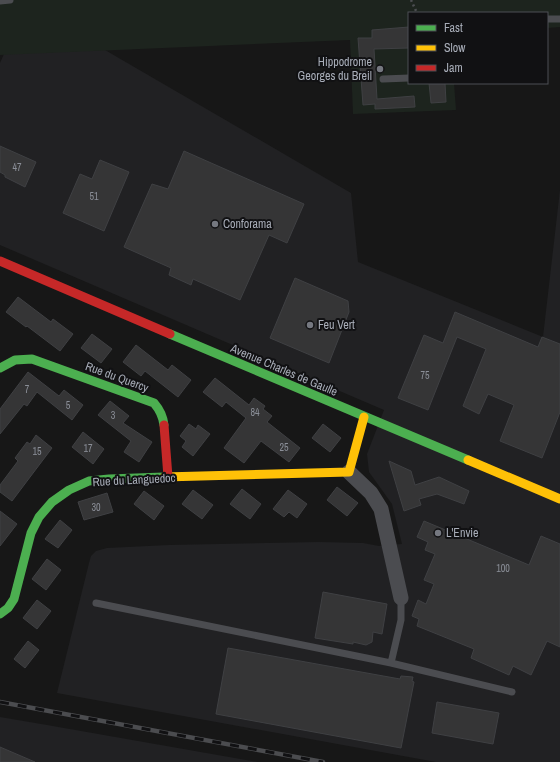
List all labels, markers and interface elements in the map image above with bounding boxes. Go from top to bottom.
legend [408,12,548,84]
text: Fast [444,20,463,36]
text: Slow [444,40,466,56]
place label: Hippodrome Georges du Breil [298,54,372,84]
text: Jam [444,60,463,76]
marker: Hippodrome Georges du Breil [375,64,385,74]
house number: 47 [12,161,22,174]
house number: 51 [89,190,99,203]
place label: Conforama [223,216,272,232]
marker: Conforama [210,219,220,229]
place label: Feu Vert [318,317,355,333]
marker: Feu Vert [305,320,315,330]
street label: Avenue Charles de Gaulle [227,340,340,400]
street label: Rue du Quercy [83,358,151,396]
house number: 75 [420,369,430,382]
house number: 7 [25,383,30,396]
house number: 5 [66,399,71,412]
house number: 84 [250,406,260,419]
house number: 3 [111,409,116,422]
house number: 25 [279,441,289,454]
house number: 17 [83,442,93,455]
house number: 15 [32,445,42,458]
street label: Rue du Languedoc [92,470,176,490]
house number: 30 [91,501,101,514]
place label: L'Envie [446,525,479,541]
marker: L'Envie [433,528,443,538]
house number: 100 [496,562,510,575]

